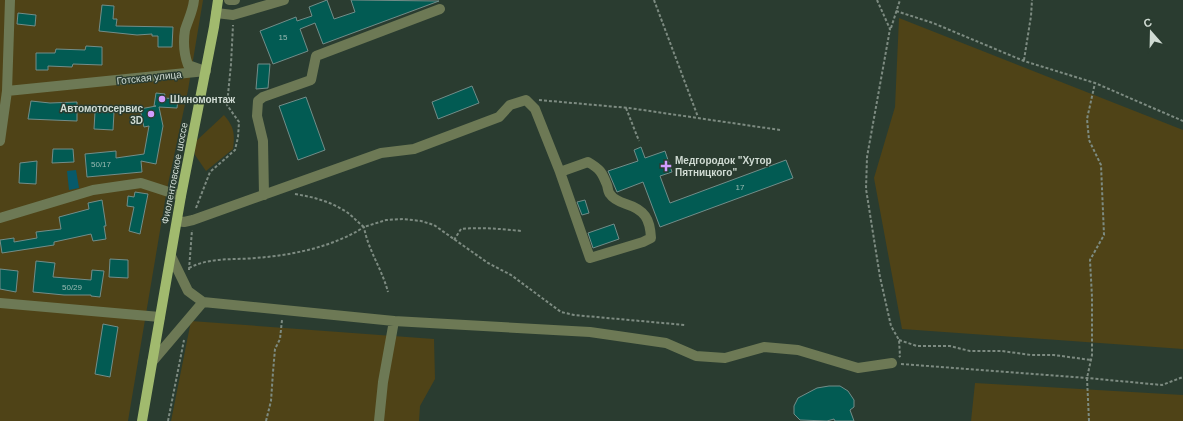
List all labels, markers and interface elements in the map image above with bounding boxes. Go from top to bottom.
north arrow [1131,12,1171,52]
text: С [1142,16,1153,30]
house number: 15 [279,33,288,42]
street label: Готская улица [116,69,183,86]
marker: Шиномонтаж [157,94,167,104]
place label: Шиномонтаж [170,94,236,105]
place label: Автомотосервис 3D [60,103,143,126]
marker: Автомотосервис 3D [146,109,156,119]
street label: Фиолентовское шоссе [159,121,190,225]
place label: Медгородок "Хутор Пятницкого" [675,155,772,178]
house number: 50/17 [91,160,112,169]
marker: Медгородок "Хутор Пятницкого" [660,160,672,172]
house number: 17 [736,183,745,192]
house number: 50/29 [62,283,83,292]

